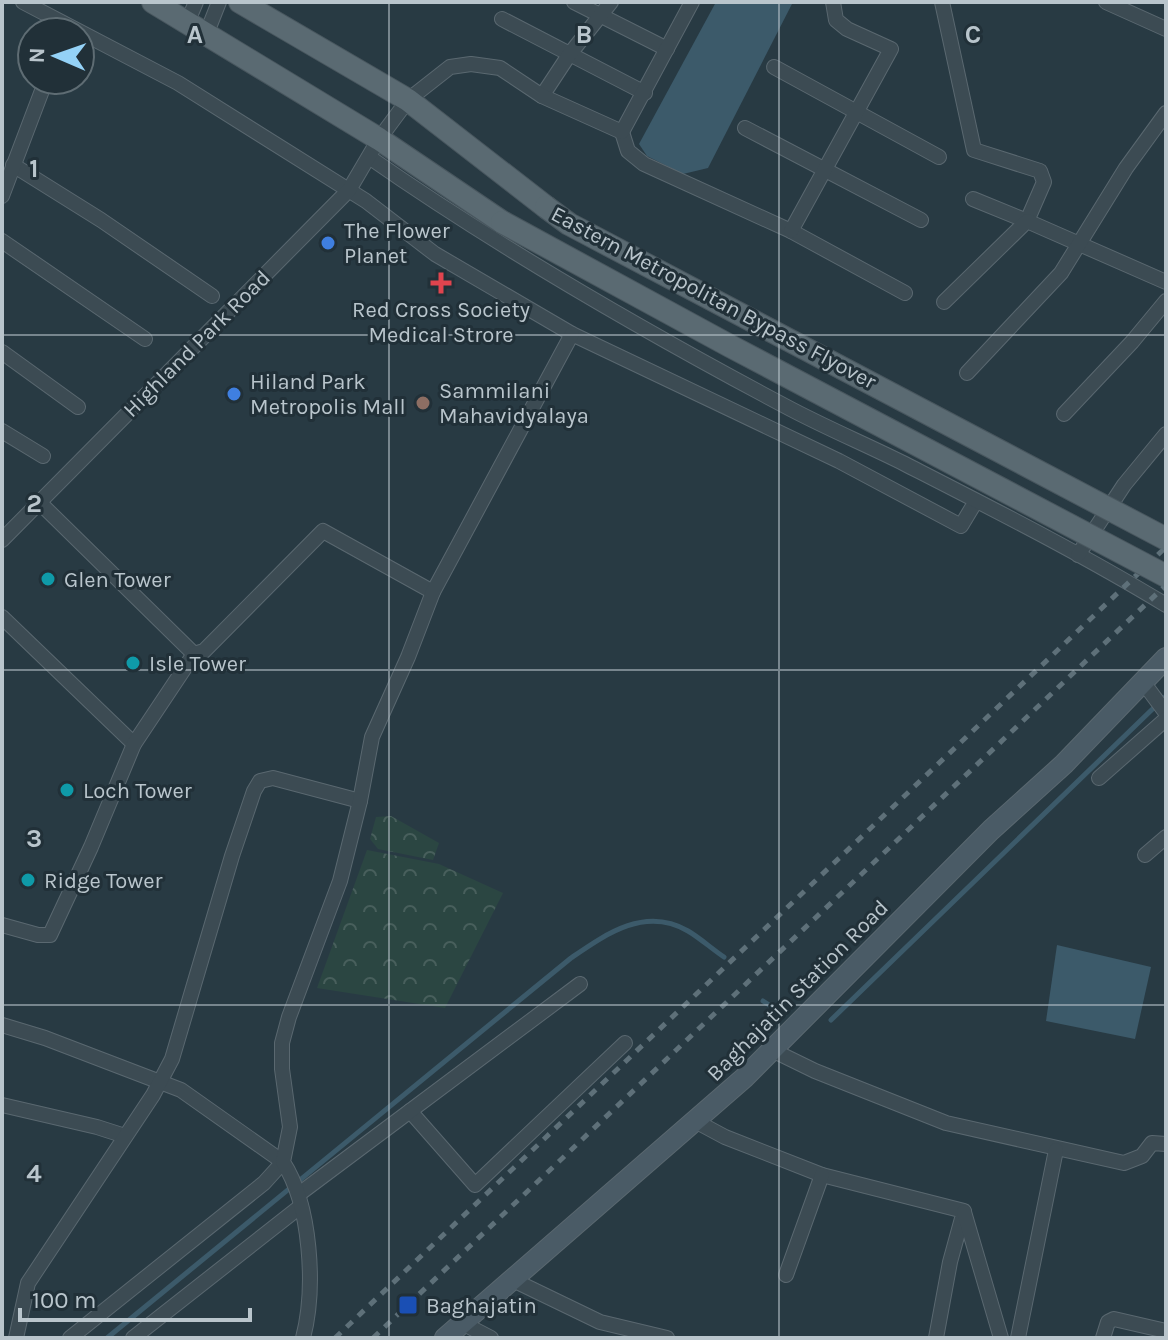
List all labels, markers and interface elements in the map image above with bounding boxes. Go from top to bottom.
north arrow [16,16,96,96]
text: A [187,19,203,50]
text: B [576,19,592,50]
text: C [965,19,981,50]
text: N [24,47,50,64]
text: 1 [29,153,39,184]
street label: Eastern Metropolitan Bypass Flyover [547,201,880,395]
place label: The Flower Planet [344,218,450,269]
marker: The Flower Planet [319,234,337,252]
street label: Highland Park Road [118,265,276,423]
marker: Red Cross Society Medical Strore [432,274,450,292]
place label: Red Cross Society Medical Strore [352,297,530,348]
place label: Hiland Park Metropolis Mall [250,369,406,420]
place label: Sammilani Mahavidyalaya [439,378,589,429]
marker: Hiland Park Metropolis Mall [225,385,243,403]
marker: Sammilani Mahavidyalaya [414,394,432,412]
text: 2 [26,488,42,519]
place label: Glen Tower [64,567,171,593]
marker: Glen Tower [39,570,57,588]
place label: Isle Tower [149,651,246,677]
marker: Isle Tower [124,654,142,672]
place label: Loch Tower [83,778,192,804]
marker: Loch Tower [58,781,76,799]
text: 3 [26,823,42,854]
place label: Ridge Tower [44,868,163,894]
marker: Ridge Tower [19,871,37,889]
street label: Baghajatin Station Road [702,895,894,1087]
text: 4 [26,1158,42,1189]
scale bar [20,1272,250,1322]
text: 100 m [32,1286,97,1314]
place label: Baghajatin [426,1293,537,1319]
marker: Baghajatin [397,1294,419,1316]

